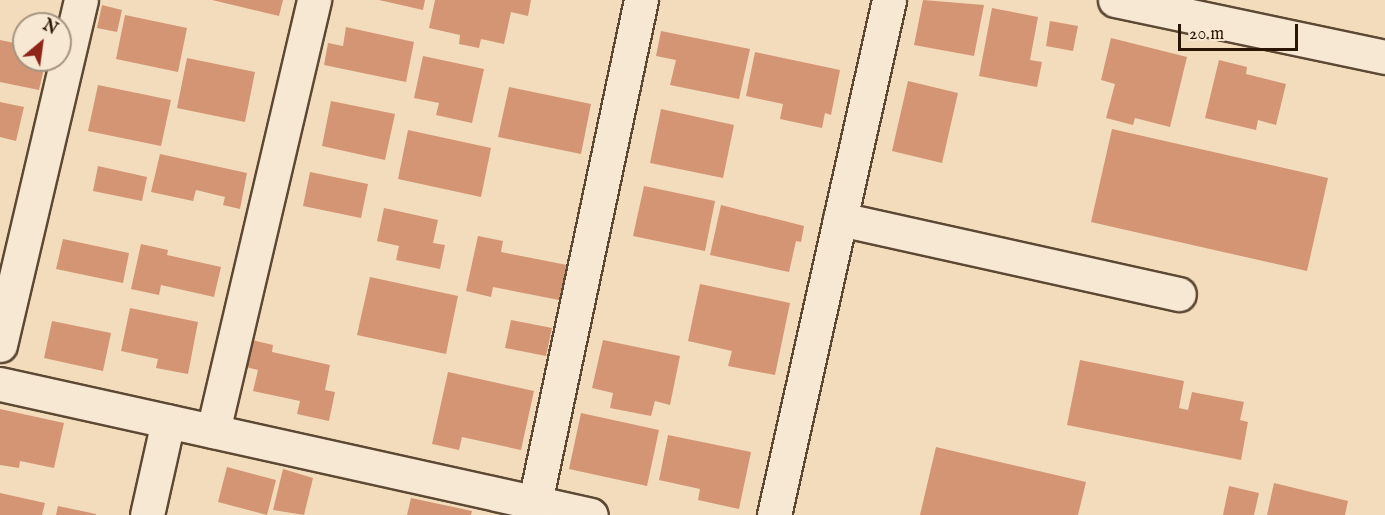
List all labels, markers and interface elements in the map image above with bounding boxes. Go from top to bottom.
north arrow [12,12,72,72]
scale bar [1181,12,1301,50]
text: N [39,16,61,40]
text: 20 m [1189,23,1224,46]

